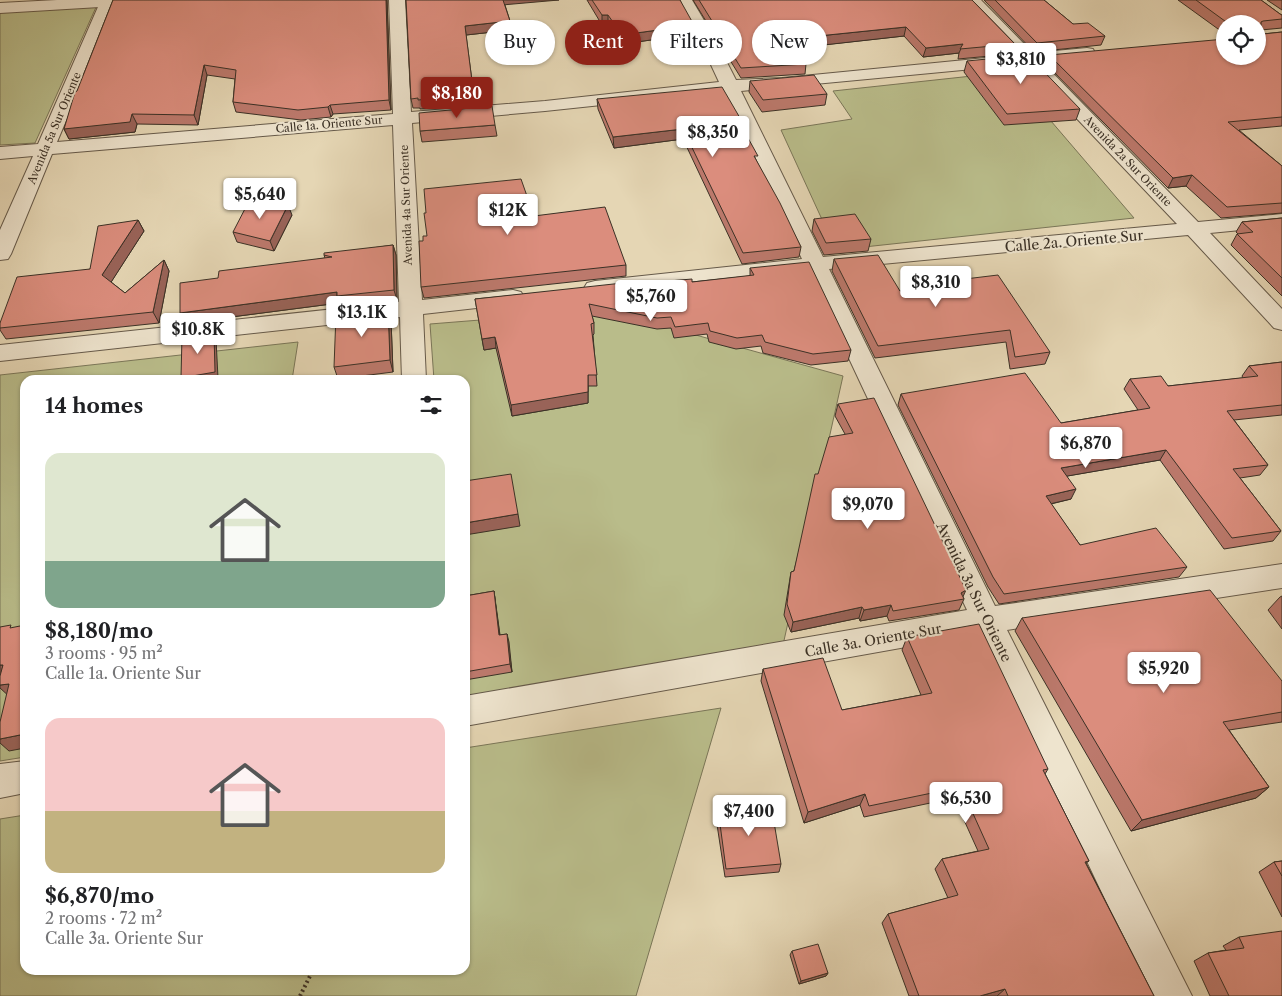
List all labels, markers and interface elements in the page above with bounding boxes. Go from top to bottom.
map controls [1216,15,1266,65]
button: locate [1216,15,1266,65]
chip: Buy [485,20,555,65]
chip: Rent [565,20,641,65]
chip: Filters [651,20,742,65]
chip: New [752,20,827,65]
pin: $3,810 [980,42,1062,85]
text: $3,810 [996,49,1046,69]
street label: Avenida 5a Sur Oriente [24,70,84,187]
pin: $8,180 [416,76,498,119]
text: $8,180 [432,83,482,103]
street label: Calle 1a. Oriente Sur [275,112,383,136]
street label: Avenida 2a Sur Oriente [1080,112,1175,209]
pin: $8,350 [672,116,754,158]
text: $8,350 [687,122,739,142]
street label: Avenida 4a Sur Oriente [397,144,415,267]
pin: $5,640 [219,178,301,220]
text: $5,640 [234,184,286,204]
pin: $12K [478,194,538,236]
text: $12K [489,200,527,220]
street label: Calle 2a. Oriente Sur [1004,226,1144,256]
pin: $8,310 [895,266,977,308]
text: $8,310 [911,272,961,292]
pin: $5,760 [610,280,692,322]
text: $5,760 [626,286,676,306]
pin: $13.1K [321,296,403,338]
text: $13.1K [337,302,387,322]
pin: $10.8K [157,312,239,355]
text: $10.8K [171,319,225,339]
icon: filters [417,391,445,419]
text: 14 homes [45,393,143,418]
pin: $6,870 [1045,426,1127,469]
text: $6,870 [1060,433,1112,453]
icon: home [200,485,290,575]
pin: $9,070 [827,488,909,530]
text: $9,070 [843,494,893,514]
street label: Avenida 3a Sur Oriente [932,518,1016,665]
text: $8,180/mo [45,618,153,643]
street label: Calle 3a. Oriente Sur [803,619,943,661]
text: 3 rooms · 95 m² [45,643,163,663]
pin: $5,920 [1123,652,1205,694]
text: $5,920 [1139,658,1189,678]
text: Calle 1a. Oriente Sur [45,663,201,683]
icon: home [200,750,290,840]
pin: $6,530 [925,782,1007,824]
text: $6,530 [941,788,991,808]
pin: $7,400 [708,794,790,837]
text: $7,400 [724,801,774,821]
text: $6,870/mo [45,883,154,908]
text: 2 rooms · 72 m² [45,908,162,928]
text: Calle 3a. Oriente Sur [45,928,203,948]

